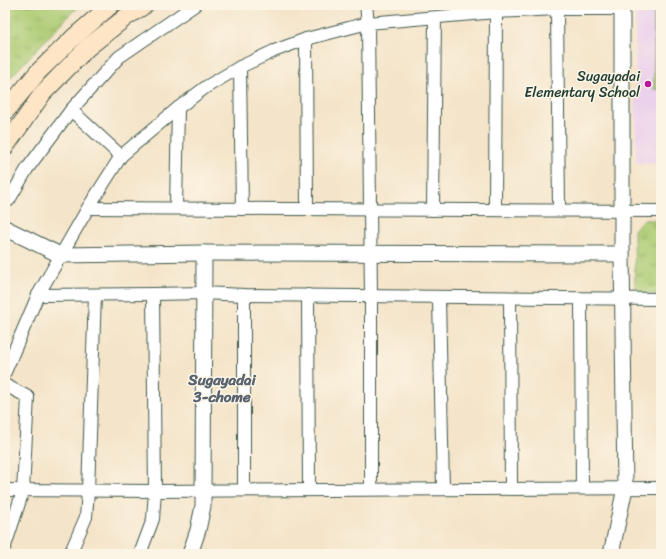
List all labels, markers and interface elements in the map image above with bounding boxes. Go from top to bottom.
place label: Sugayadai Elementary School [524,64,641,105]
marker: Sugayadai Elementary School [643,79,653,89]
district label: Sugayadai 3-chome [187,367,257,410]

